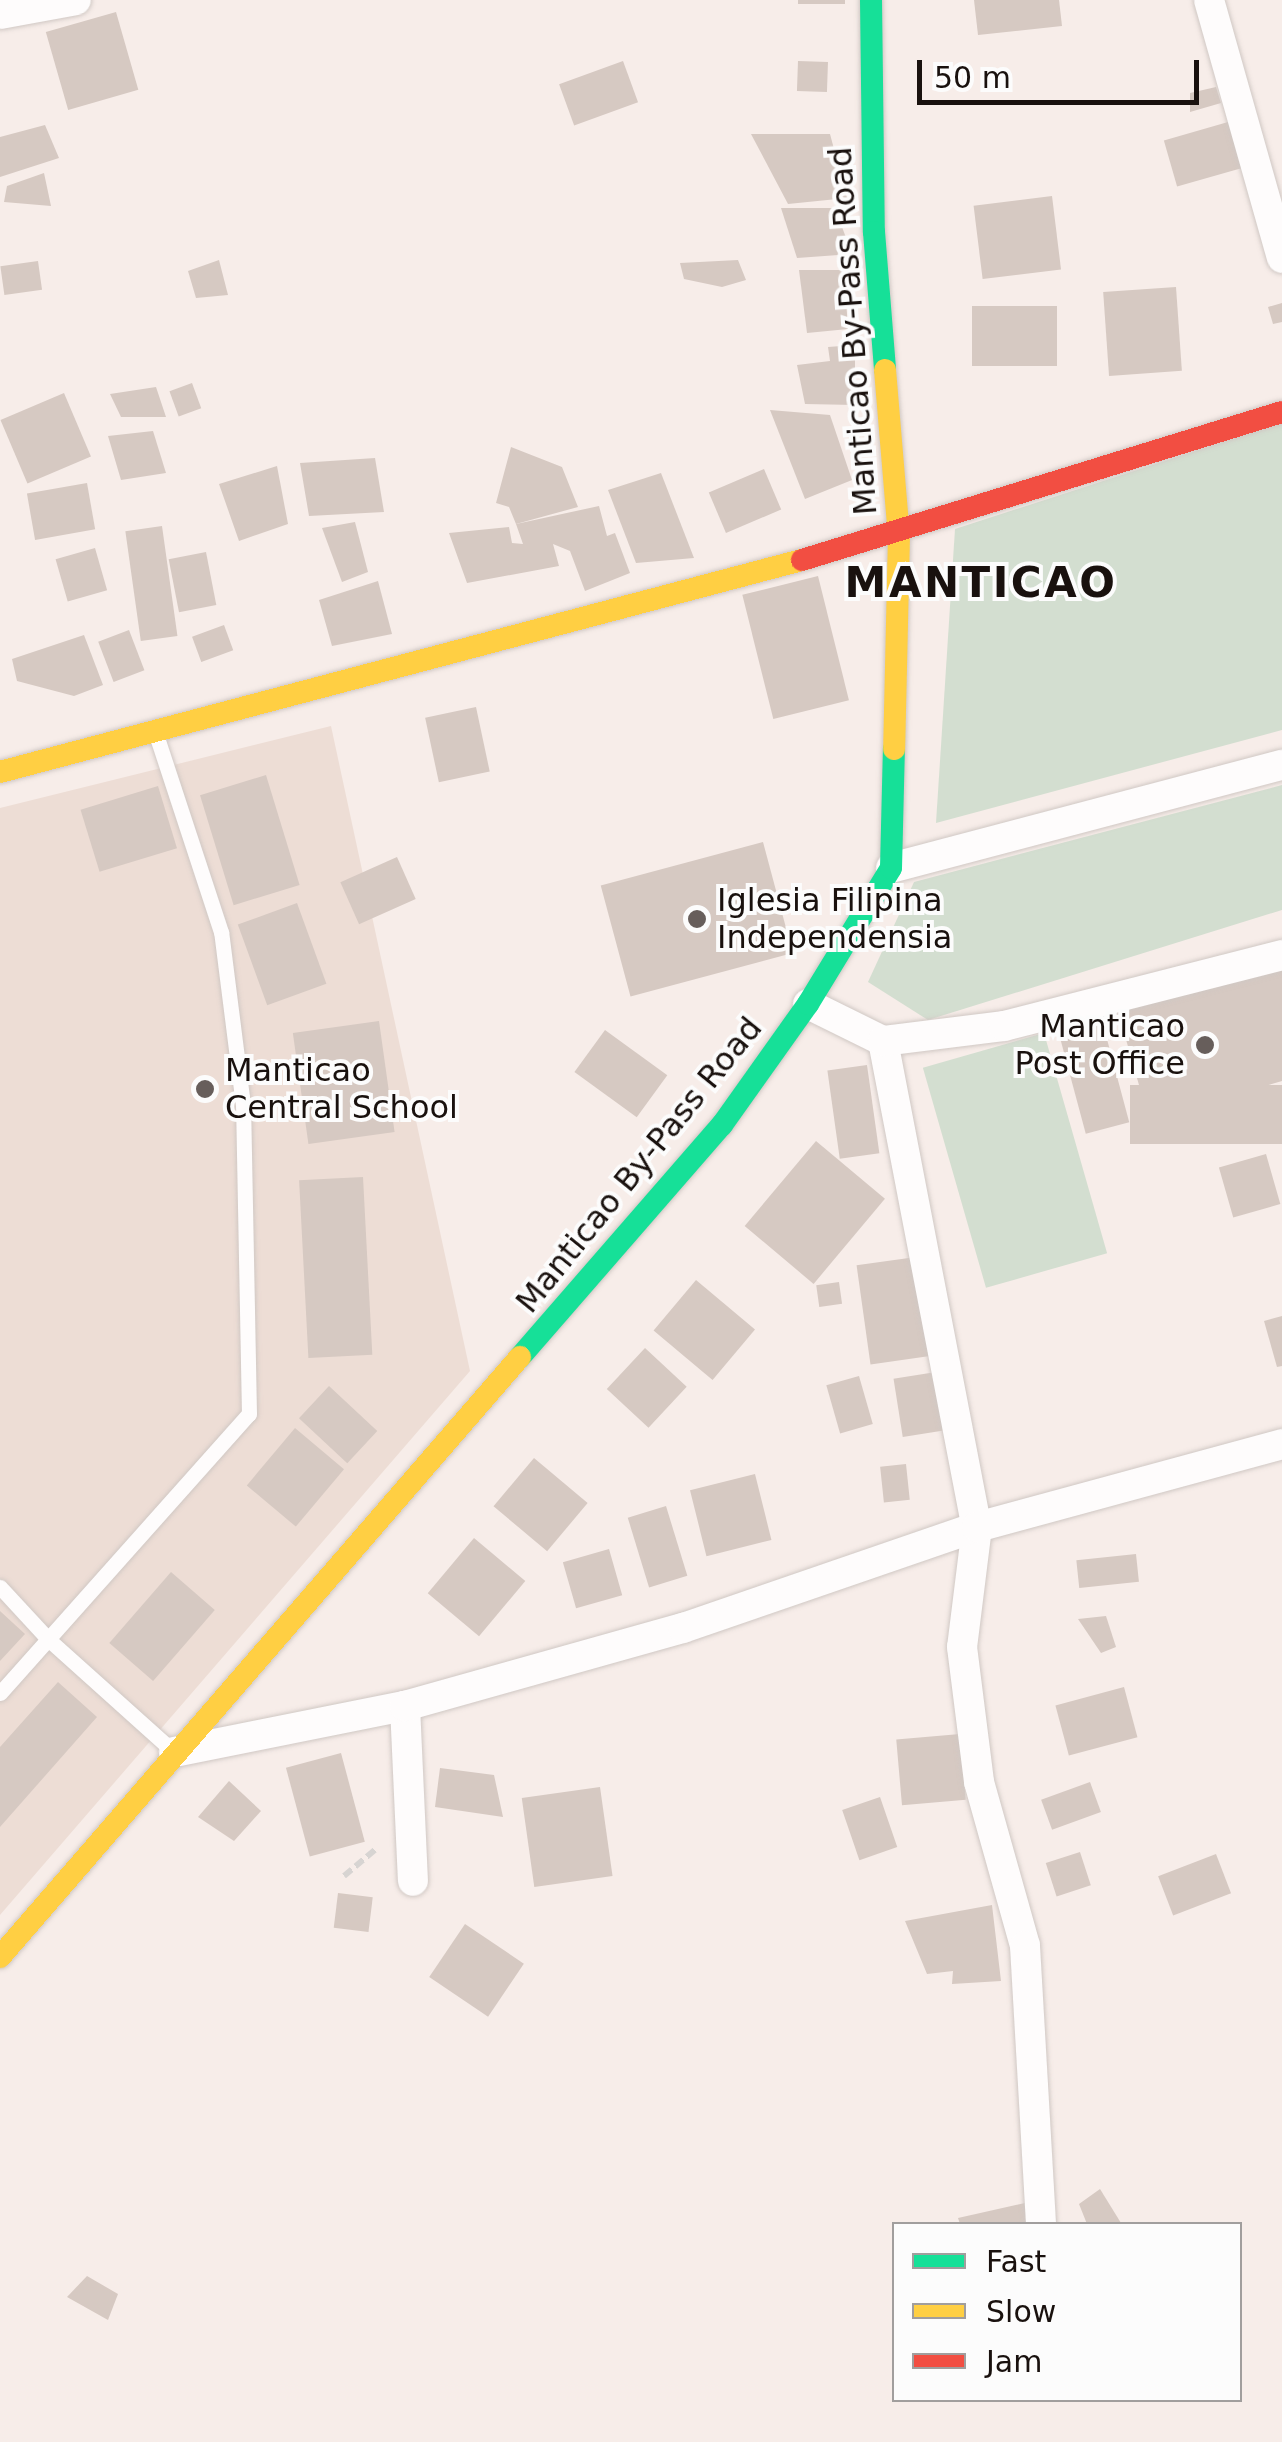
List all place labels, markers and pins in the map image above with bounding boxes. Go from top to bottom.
place label: Iglesia Filipina Independensia [717,882,952,957]
marker: Iglesia Filipina Independensia [686,908,708,930]
place label: Manticao Post Office [1014,1008,1185,1083]
marker: Manticao Post Office [1194,1034,1216,1056]
place label: Manticao Central School [225,1052,458,1127]
marker: Manticao Central School [194,1078,216,1100]

